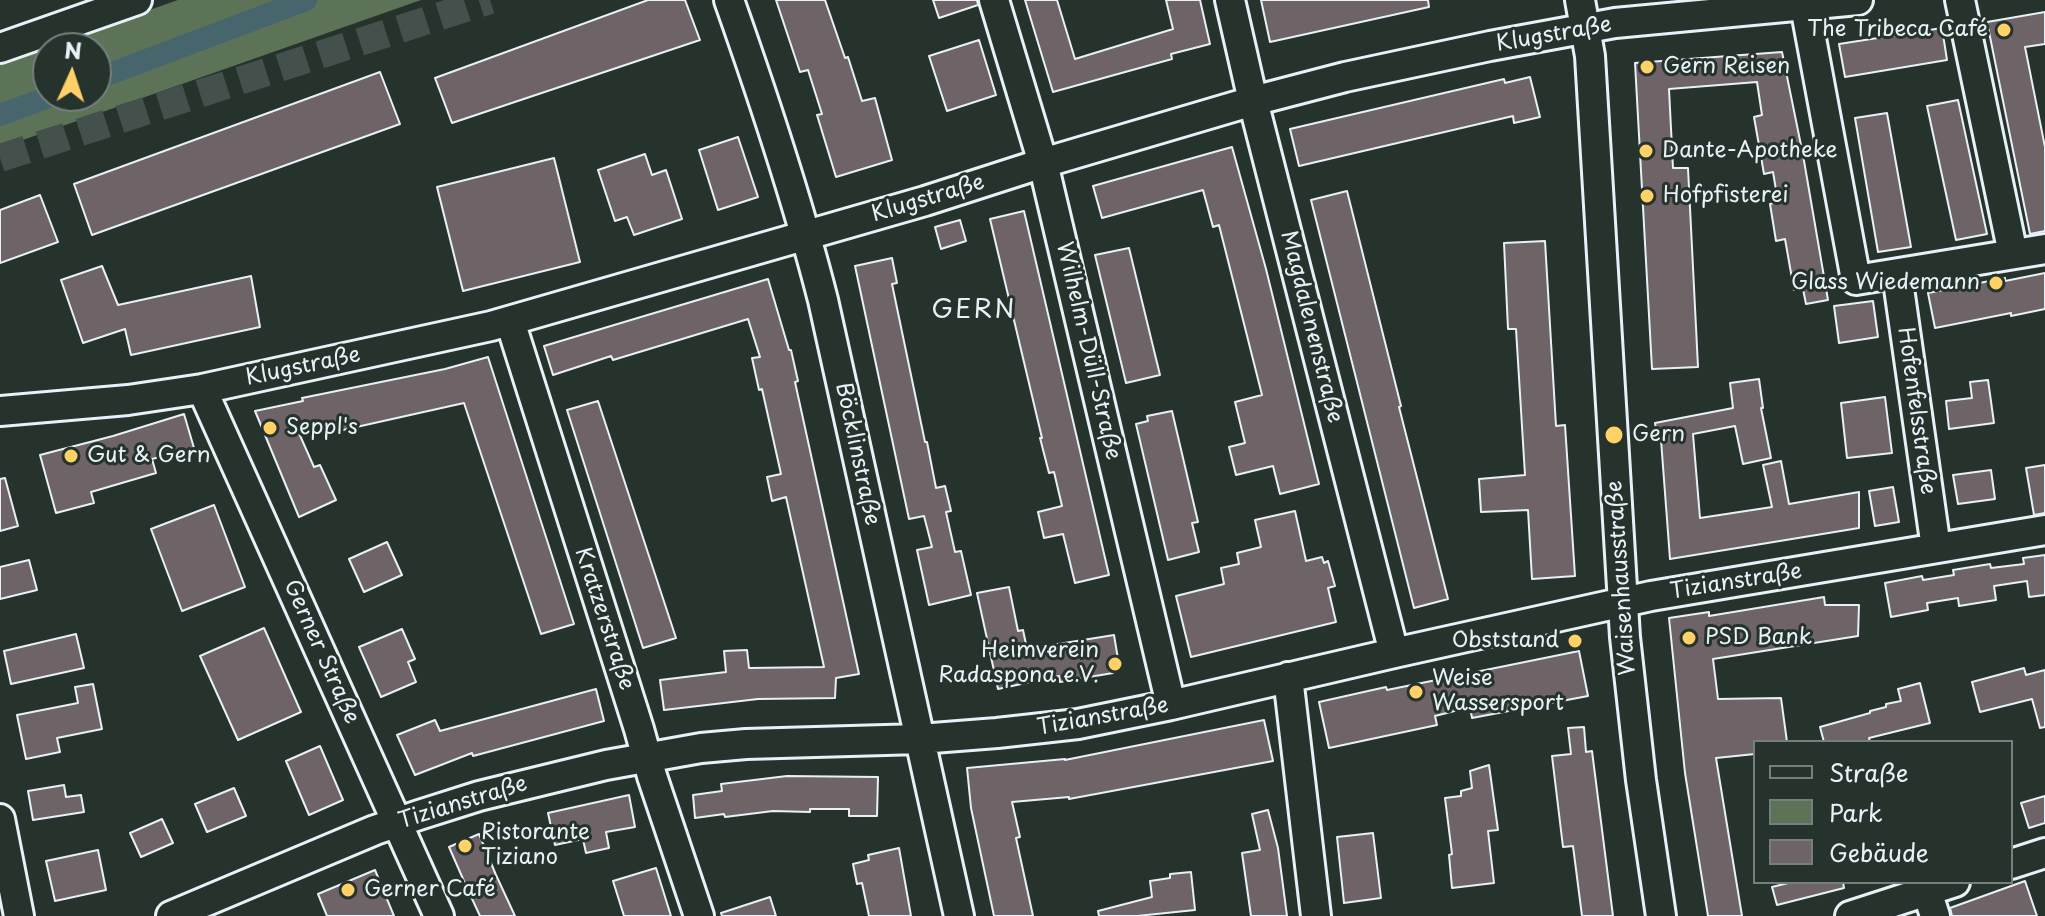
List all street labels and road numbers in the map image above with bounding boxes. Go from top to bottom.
street label: Klugstraße [1494,12,1614,58]
street label: Klugstraße [868,169,988,229]
street label: Magdalenenstraße [1274,228,1348,426]
street label: Wilhelm-Düll-Straße [1050,239,1126,463]
street label: Hofenfelsstraße [1891,326,1941,496]
street label: Klugstraße [243,342,363,392]
street label: Böcklinstraße [829,380,885,528]
street label: Waisenhausstraße [1602,480,1642,676]
street label: Kratzerstraße [569,544,639,694]
street label: Tizianstraße [1668,559,1804,605]
street label: Gerner Straße [277,576,365,728]
street label: Tizianstraße [1035,692,1171,742]
street label: Tizianstraße [395,771,531,835]

